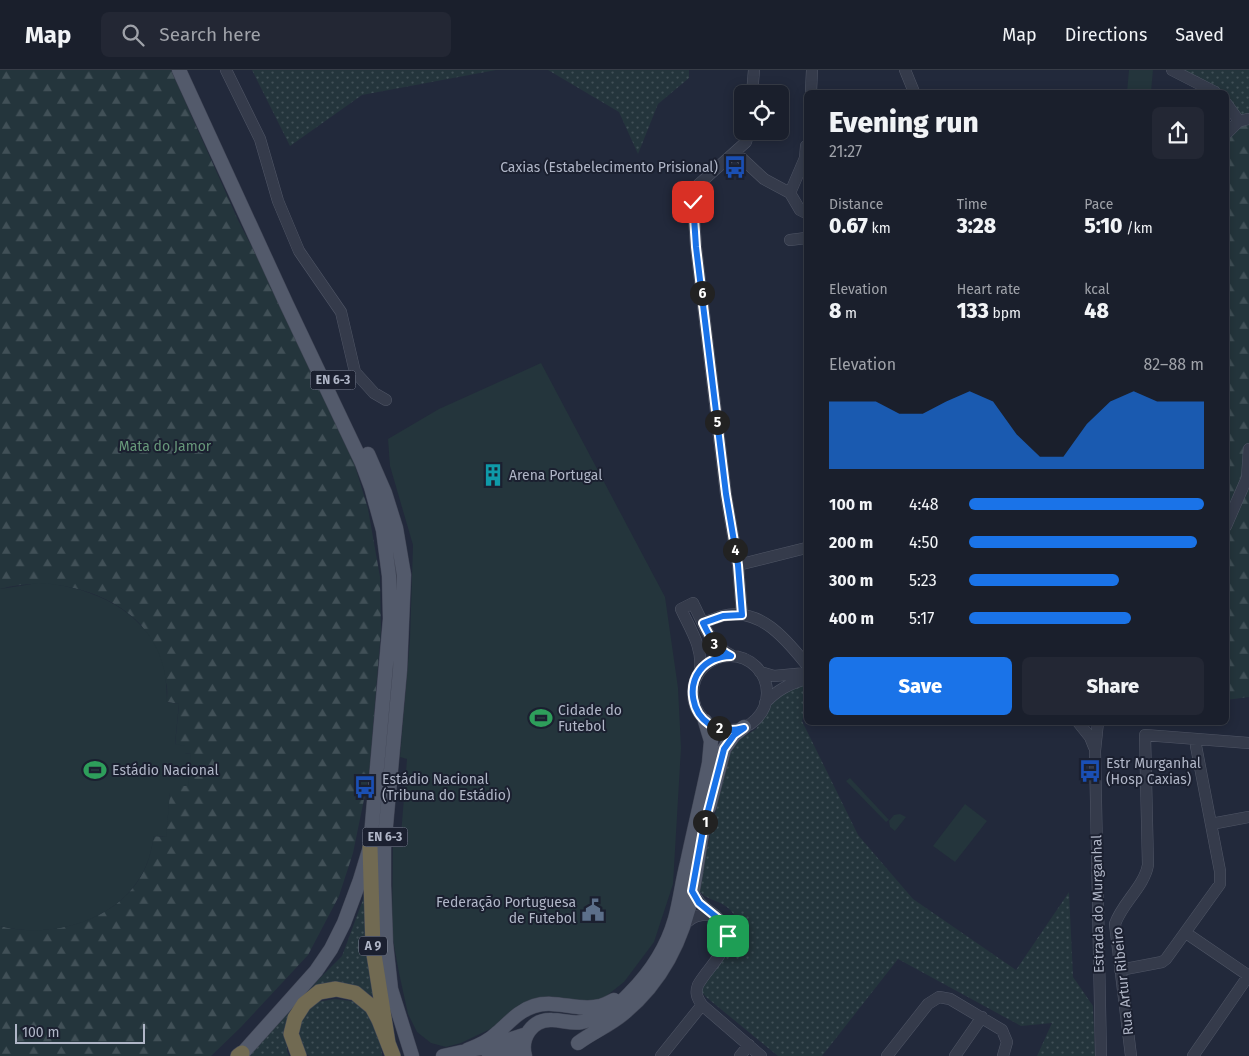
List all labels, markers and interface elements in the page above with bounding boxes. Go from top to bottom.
search box [101,12,451,57]
text: Map [25,21,71,49]
icon: search [119,21,147,49]
text: Search here [159,23,261,46]
text: Map [1002,24,1037,46]
text: Directions [1065,24,1147,46]
text: Saved [1175,24,1224,46]
map controls [734,85,789,140]
button: locate [734,85,789,140]
text: Evening run [829,106,979,139]
button: share [1152,107,1204,159]
text: 21:27 [829,142,862,161]
bus stop icon: Caxias (Estabelecimento Prisional) [722,154,748,180]
place label: Caxias (Estabelecimento Prisional) [500,159,718,176]
pin [672,181,714,223]
icon: check [679,188,707,216]
text: Distance [829,196,883,213]
text: Time [957,196,987,213]
text: Pace [1084,196,1113,213]
text: 0.67 [829,213,868,239]
text: 3:28 [957,213,996,239]
text: 5:10 [1084,213,1123,239]
text: km [868,220,891,237]
text: /km [1123,220,1153,237]
pin: 6 [690,280,714,306]
text: Elevation [829,281,888,298]
text: Heart rate [957,281,1020,298]
text: kcal [1084,281,1110,298]
text: 6 [699,285,706,302]
text: 8 [829,298,841,324]
text: 133 [957,298,989,324]
text: 48 [1084,298,1109,324]
text: m [841,305,857,322]
text: bpm [989,305,1021,322]
text: Elevation [829,355,896,374]
text: 82–88 m [1144,355,1204,374]
road number: EN 6-3 [310,370,356,390]
pin: 5 [704,410,730,434]
text: 5 [714,414,721,431]
park label: Mata do Jamor [119,438,212,455]
building icon: Arena Portugal [480,462,506,488]
place label: Arena Portugal [509,467,602,484]
text: 100 m [829,495,872,514]
text: 4:48 [909,495,939,514]
text: 200 m [829,533,873,552]
text: 4:50 [909,533,938,552]
pin: 4 [722,538,748,562]
text: 4 [732,542,739,559]
text: 300 m [829,571,873,590]
text: 5:23 [909,571,937,590]
text: 400 m [829,609,874,628]
text: 5:17 [909,609,934,628]
pin: 3 [702,632,726,656]
text: 3 [711,636,718,653]
button: Save [829,657,1012,715]
button: Share [1022,657,1204,715]
place label: Cidade do Futebol [558,702,622,735]
sports icon: Cidade do Futebol [528,705,554,731]
pin: 2 [706,716,732,740]
text: 2 [716,720,723,737]
place label: Estr Murganhal (Hosp Caxias) [1106,755,1201,788]
sports icon: Estádio Nacional [82,757,108,783]
bus stop icon: Estr Murganhal (Hosp Caxias) [1077,758,1103,784]
place label: Estádio Nacional [112,762,219,779]
place label: Estádio Nacional (Tribuna do Estádio) [382,771,511,804]
bus stop icon: Estádio Nacional (Tribuna do Estádio) [352,774,378,800]
pin: 1 [692,810,718,834]
text: 1 [702,814,709,831]
road number: EN 6-3 [362,828,408,846]
street label: Estrada do Murganhal [1088,835,1108,973]
place label: Federação Portuguesa de Futebol [436,894,576,927]
public building icon: Federação Portuguesa de Futebol [580,897,606,923]
pin [707,915,749,957]
icon: arrive [714,922,742,950]
street label: Rua Artur Ribeiro [1109,926,1137,1036]
road number: A 9 [359,936,387,956]
scale bar [15,1021,145,1044]
text: 100 m [22,1024,59,1041]

